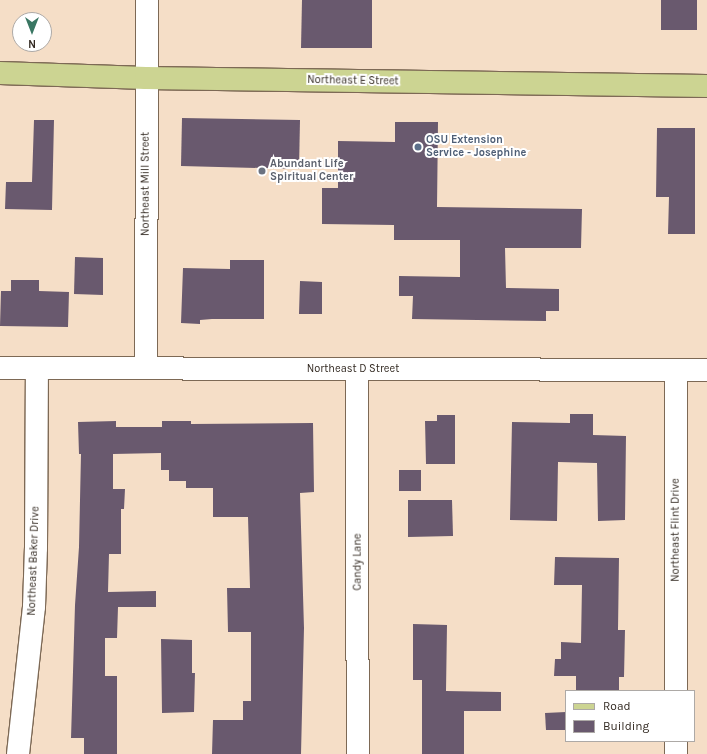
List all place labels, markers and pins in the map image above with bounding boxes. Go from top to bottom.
place label: OSU Extension Service - Josephine [426,134,526,160]
marker: OSU Extension Service - Josephine [413,142,423,152]
place label: Abundant Life Spiritual Center [270,158,353,184]
marker: Abundant Life Spiritual Center [257,166,267,176]

